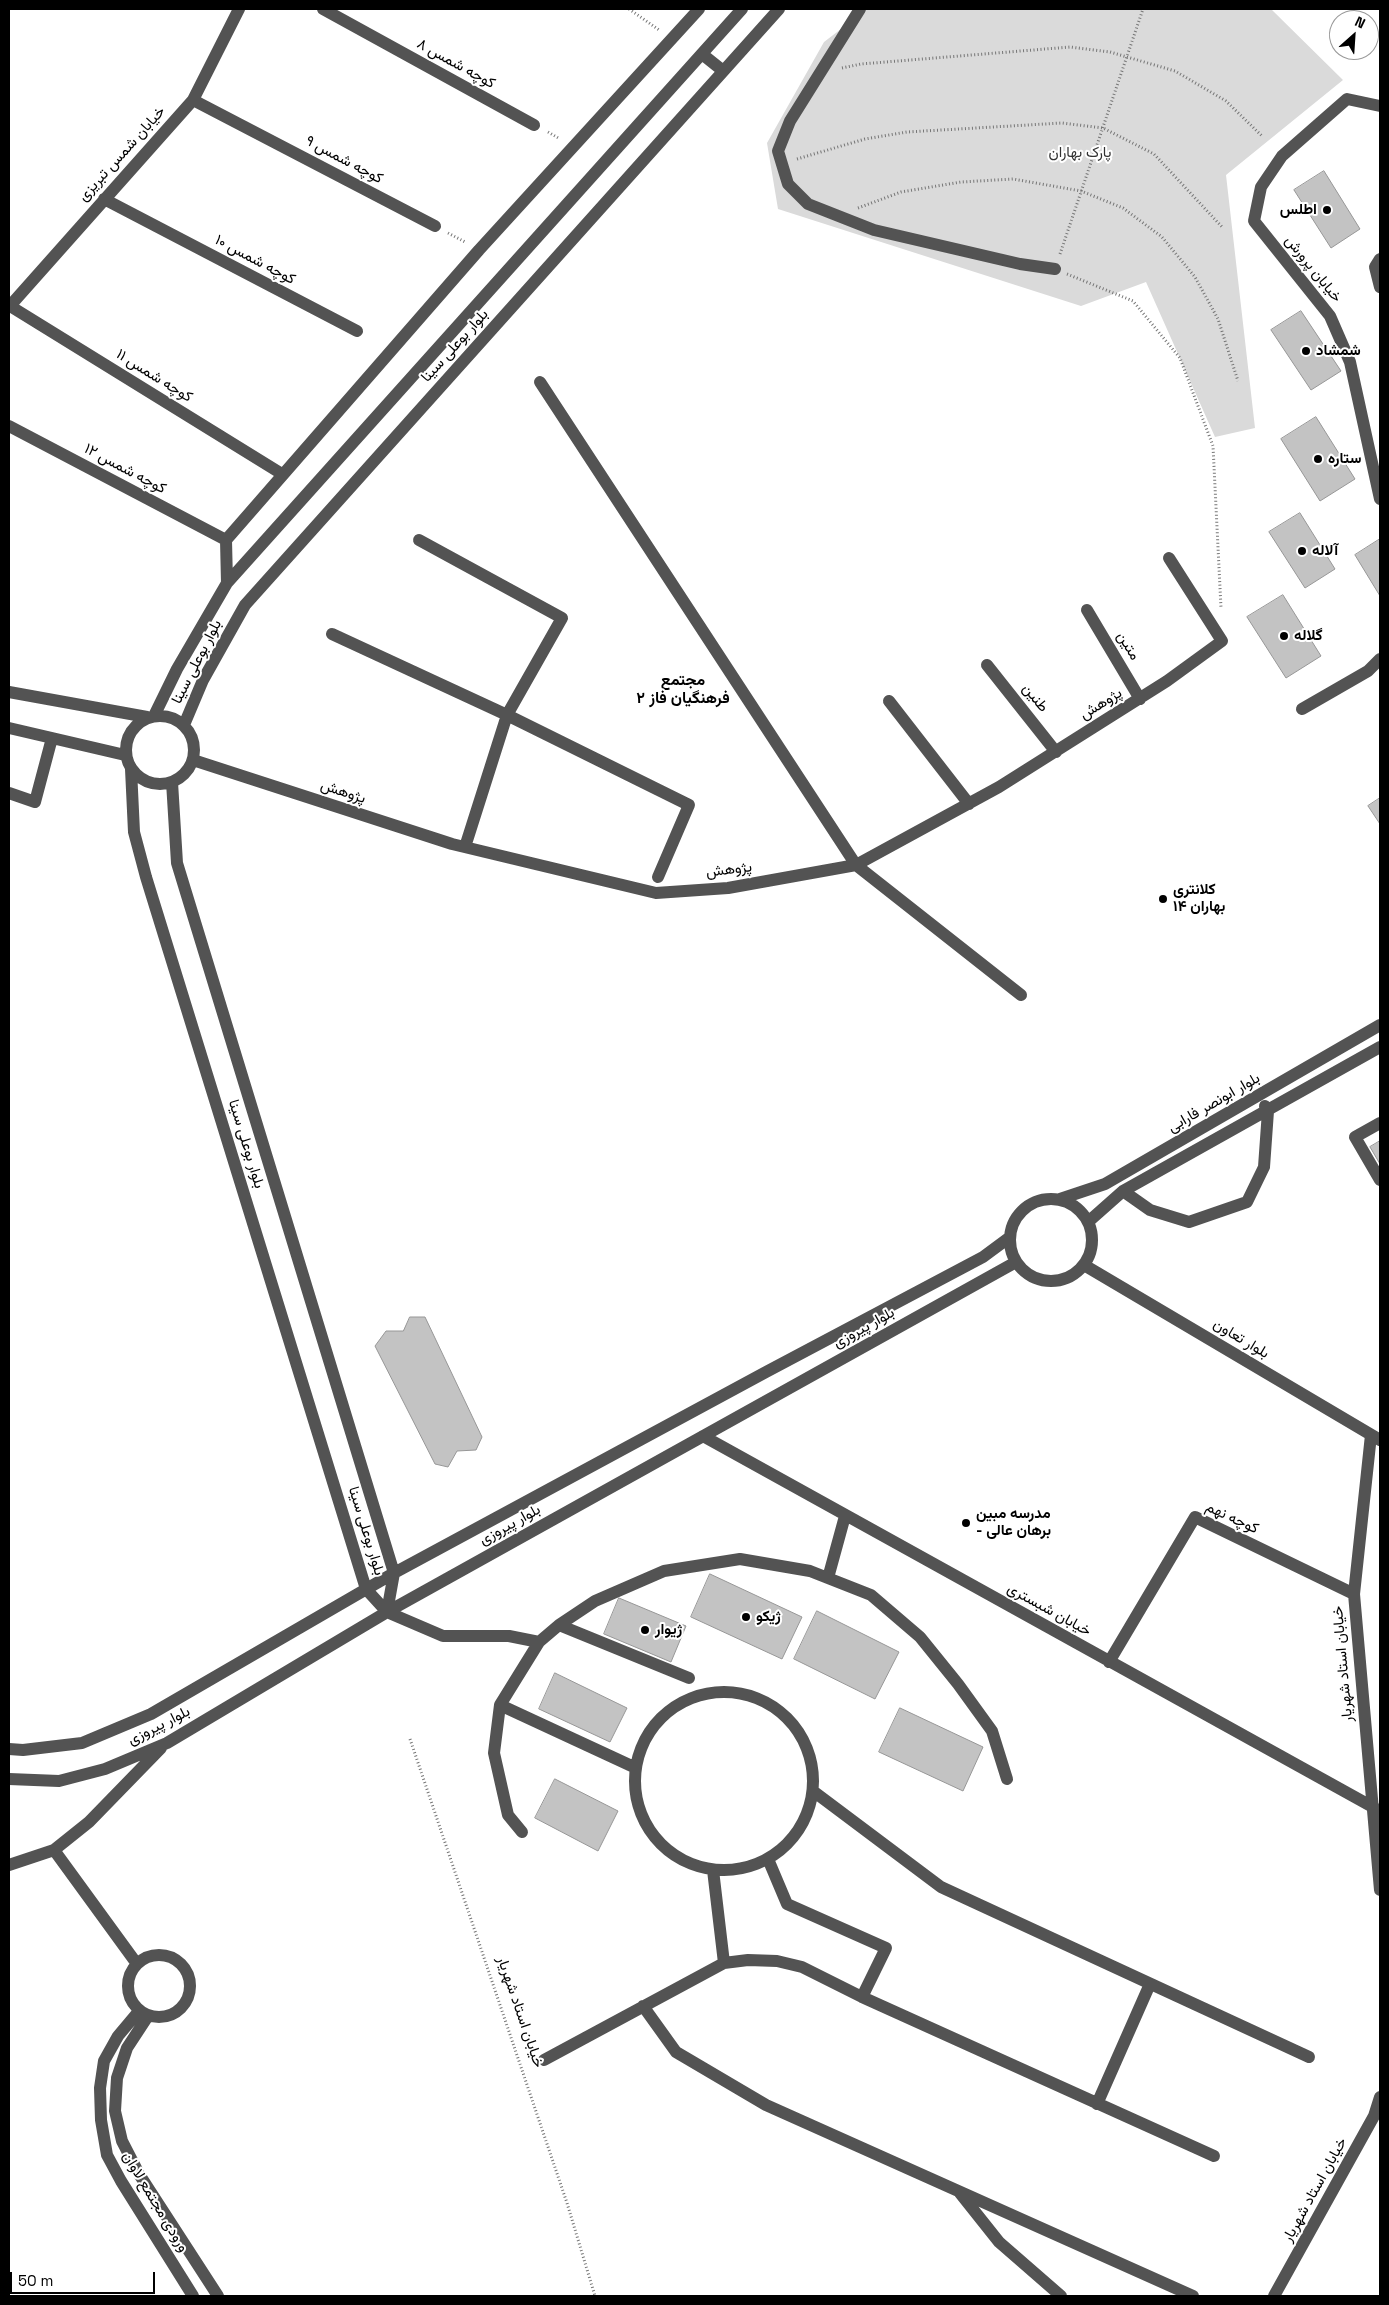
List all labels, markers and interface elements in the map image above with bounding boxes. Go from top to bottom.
north arrow [1329,10,1379,60]
text: N [1352,12,1368,33]
street label: کوچه شمس ۸ [414,35,498,93]
street label: خیابان شمس تبریزی [75,103,169,205]
street label: کوچه شمس ۹ [302,132,386,188]
park label: پارک بهاران [1049,144,1111,162]
place label: اطلس [1280,201,1317,219]
marker: اطلس [1321,204,1333,216]
street label: کوچه شمس ۱۰ [212,231,298,289]
street label: خیابان پرورش [1281,232,1345,306]
street label: بلوار بوعلی سینا [418,306,492,386]
place label: شمشاد [1316,342,1361,360]
street label: کوچه شمس ۱۱ [113,345,195,407]
marker: شمشاد [1300,345,1312,357]
street label: کوچه شمس ۱۲ [81,440,169,498]
place label: ستاره [1328,450,1361,468]
marker: ستاره [1312,453,1324,465]
place label: آلاله [1312,542,1338,560]
marker: آلاله [1296,545,1308,557]
street label: بلوار بوعلی سینا [168,617,226,707]
place label: گلاله [1294,627,1322,645]
street label: متین [1113,628,1143,664]
marker: گلاله [1278,630,1290,642]
district label: مجتمع فرهنگیان فاز ۲ [636,671,730,709]
street label: طنین [1018,680,1052,716]
street label: پژوهش [1077,684,1125,724]
street label: پژوهش [318,776,368,808]
street label: پژوهش [705,858,753,882]
place label: کلانتری ۱۴ بهاران [1173,881,1225,916]
marker: کلانتری ۱۴ بهاران [1157,893,1169,905]
street label: بلوار ابونصر فارابی [1165,1069,1263,1137]
street label: بلوار بوعلی سینا [224,1097,268,1191]
street label: بلوار پیروزی [830,1304,898,1352]
street label: بلوار تعاون [1210,1315,1272,1363]
street label: بلوار بوعلی سینا [344,1484,388,1578]
street label: کوچه نهم [1203,1498,1261,1538]
street label: بلوار پیروزی [476,1501,544,1549]
place label: مدرسه مبین - برهان عالی [976,1505,1051,1540]
marker: مدرسه مبین - برهان عالی [960,1517,972,1529]
street label: خیابان شبستری [1004,1580,1094,1640]
street label: خیابان استاد شهریار [1329,1605,1357,1723]
place label: ژیکو [756,1608,781,1626]
marker: ژیکو [740,1611,752,1623]
place label: ژیوار [655,1621,682,1639]
marker: ژیوار [639,1624,651,1636]
street label: بلوار پیروزی [125,1703,193,1749]
street label: خیابان استاد شهریار [493,1954,547,2070]
street label: خیابان استاد شهریار [1279,2135,1351,2245]
street label: ورودی مجتمع لاوان [118,2149,192,2255]
scale bar [12,2262,158,2294]
text: 50 m [18,2271,53,2290]

